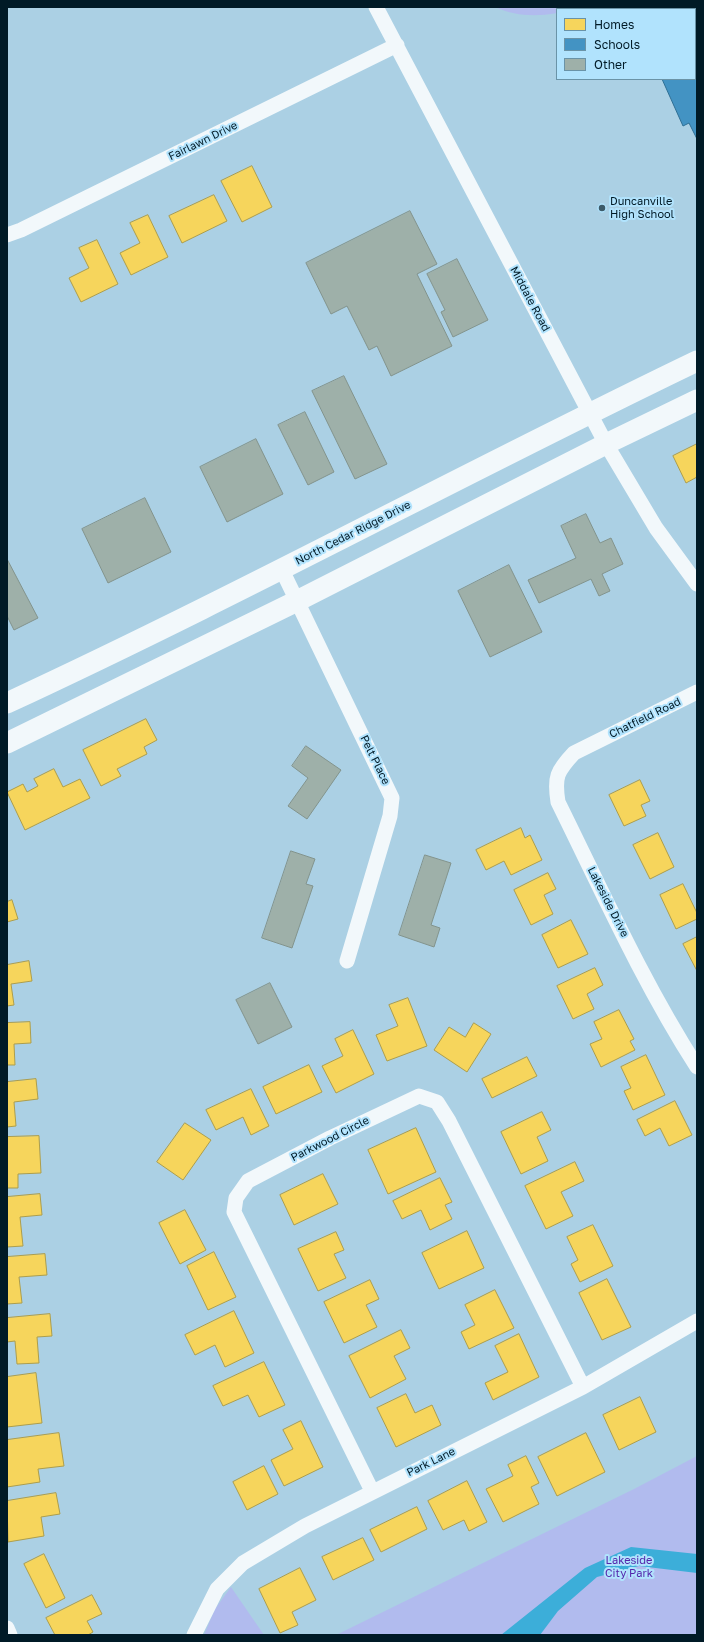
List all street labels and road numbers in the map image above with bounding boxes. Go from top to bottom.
street label: Fairlawn Drive [166,119,240,163]
street label: Middale Road [507,264,553,334]
street label: North Cedar Ridge Drive [293,498,413,568]
street label: Chatfield Road [607,695,683,741]
street label: Pelt Place [357,733,393,787]
street label: Lakeside Drive [585,865,631,939]
street label: Parkwood Circle [289,1114,371,1164]
street label: Park Lane [405,1445,457,1479]

